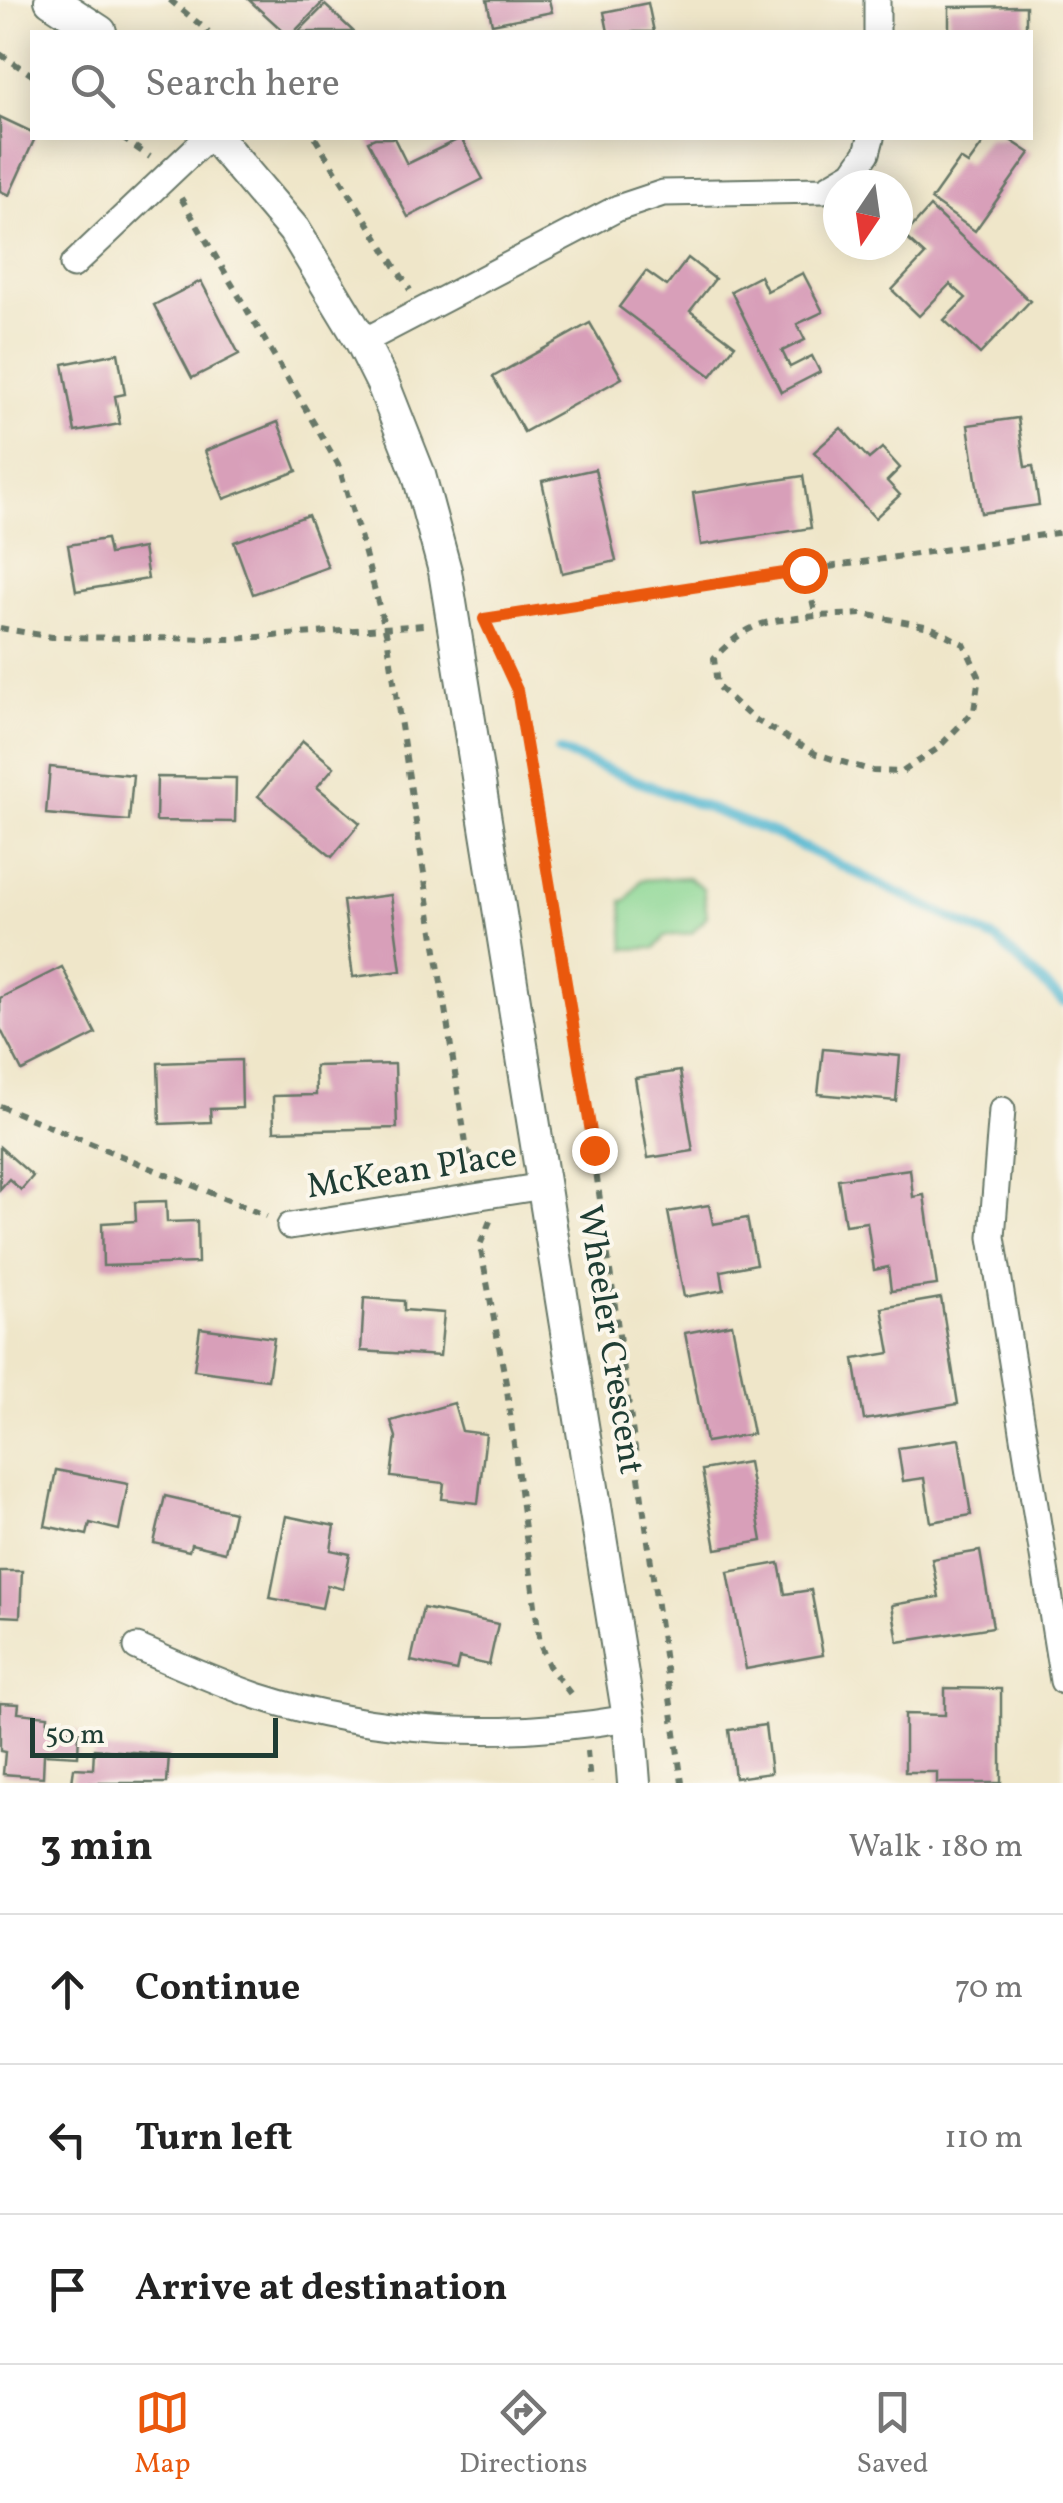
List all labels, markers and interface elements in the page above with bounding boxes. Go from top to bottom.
search box [30,30,1033,140]
icon: search [65,58,120,113]
text: Search here [145,59,340,112]
north arrow [823,170,913,260]
route start [782,548,828,594]
route end [572,1128,618,1174]
street label: McKean Place [303,1132,521,1212]
street label: Wheeler Crescent [564,1202,654,1478]
scale bar [30,1713,278,1758]
text: 50 m [45,1716,105,1755]
text: 3 min [40,1819,153,1878]
text: Walk · 180 m [849,1826,1023,1870]
icon: ahead [40,1962,95,2017]
text: Continue [135,1963,300,2016]
text: 70 m [955,1967,1023,2011]
icon: left [40,2112,95,2167]
text: Turn left [135,2113,292,2166]
text: 110 m [944,2117,1023,2161]
icon: arrive [40,2262,95,2317]
text: Arrive at destination [135,2263,508,2316]
tab: Map [134,2385,190,2484]
tab: Directions [459,2385,588,2484]
tab: Saved [856,2385,929,2484]

